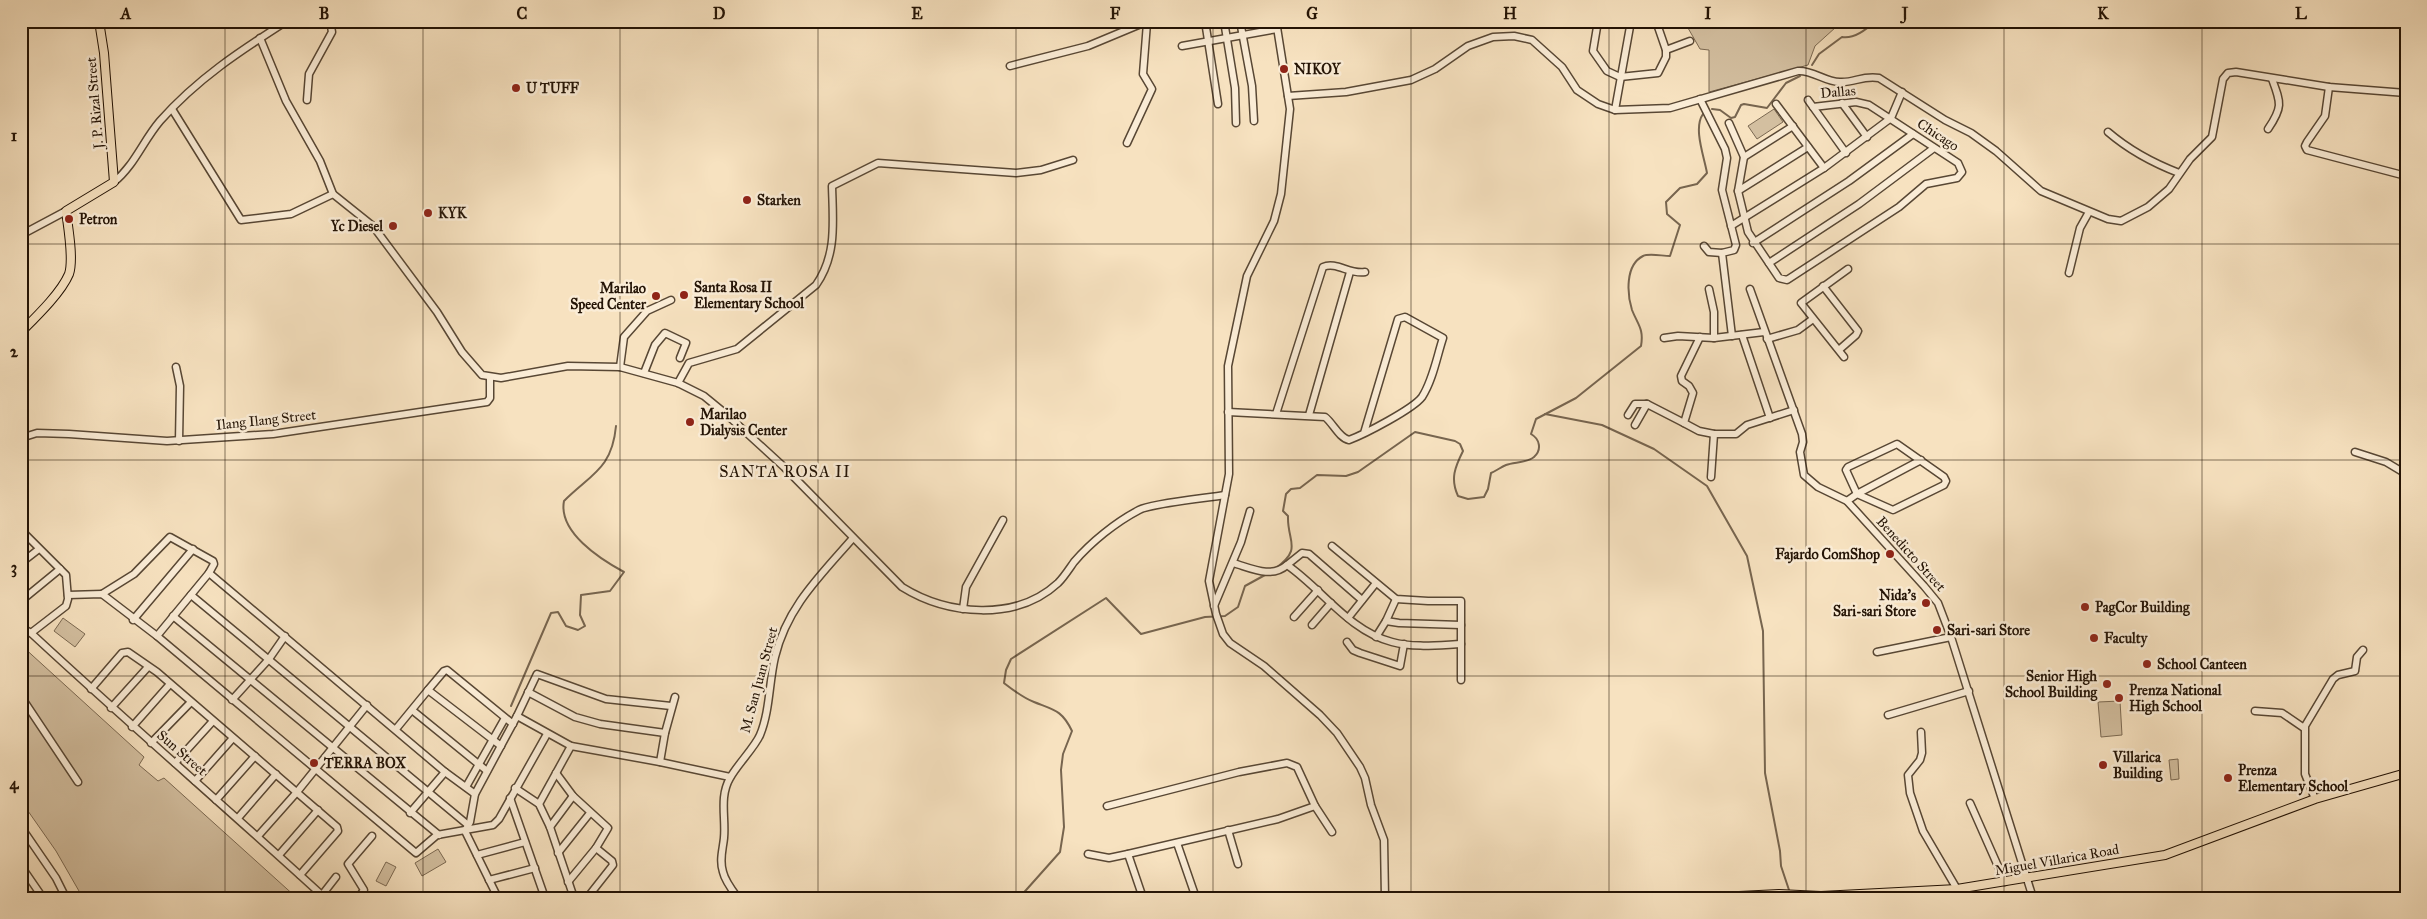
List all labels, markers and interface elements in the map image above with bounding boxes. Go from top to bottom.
text: A [120,4,132,23]
text: B [319,4,329,23]
text: C [517,4,528,23]
text: D [713,4,726,23]
text: E [911,4,923,23]
text: F [1110,4,1121,23]
text: G [1306,4,1318,23]
text: H [1503,4,1517,23]
text: I [1705,4,1712,23]
text: J [1900,4,1909,24]
text: K [2097,4,2109,23]
text: L [2295,4,2307,23]
street label: J. P. Rizal Street [83,56,109,152]
place label: NIKOY [1294,61,1342,78]
marker: NIKOY [1278,63,1290,75]
place label: U TUFF [526,80,580,97]
marker: U TUFF [510,82,522,94]
street label: Dallas [1820,82,1856,102]
street label: Chicago [1914,115,1962,155]
text: 1 [11,126,18,145]
place label: Starken [757,192,801,209]
marker: Starken [741,194,753,206]
place label: KYK [438,205,468,222]
marker: KYK [422,207,434,219]
place label: Petron [79,211,118,228]
marker: Petron [63,213,75,225]
place label: Yc Diesel [330,218,384,235]
marker: Yc Diesel [387,220,399,232]
place label: Santa Rosa II Elementary School [694,279,805,313]
place label: Marilao Speed Center [570,280,647,314]
marker: Santa Rosa II Elementary School [678,289,690,301]
marker: Marilao Speed Center [650,290,662,302]
text: 2 [10,342,19,361]
street label: Ilang Ilang Street [215,406,317,434]
place label: Marilao Dialysis Center [700,406,788,440]
marker: Marilao Dialysis Center [684,416,696,428]
district label: SANTA ROSA II [719,462,851,481]
street label: Benedicto Street [1873,513,1949,595]
place label: Fajardo ComShop [1775,546,1880,564]
marker: Fajardo ComShop [1884,548,1896,560]
text: 3 [11,558,17,578]
place label: Nida's Sari-sari Store [1833,587,1916,620]
marker: Nida's Sari-sari Store [1920,597,1932,609]
place label: PagCor Building [2095,599,2190,617]
marker: PagCor Building [2079,601,2091,613]
place label: Sari-sari Store [1947,622,2030,639]
marker: Sari-sari Store [1931,624,1943,636]
street label: M. San Juan Street [737,625,782,735]
place label: Faculty [2104,630,2149,648]
marker: Faculty [2088,632,2100,644]
place label: School Canteen [2157,656,2247,673]
marker: School Canteen [2141,658,2153,670]
place label: Senior High School Building [2005,668,2097,702]
marker: Senior High School Building [2101,678,2113,690]
place label: Prenza National High School [2129,682,2223,716]
marker: Prenza National High School [2113,692,2125,704]
street label: Sun Street [153,727,211,779]
place label: Villarica Building [2112,749,2163,783]
place label: TERRA BOX [323,755,406,772]
marker: TERRA BOX [308,757,320,769]
marker: Villarica Building [2097,759,2109,771]
place label: Prenza Elementary School [2238,762,2349,796]
marker: Prenza Elementary School [2222,772,2234,784]
text: 4 [10,774,20,794]
street label: Miguel Villarica Road [1994,841,2120,879]

